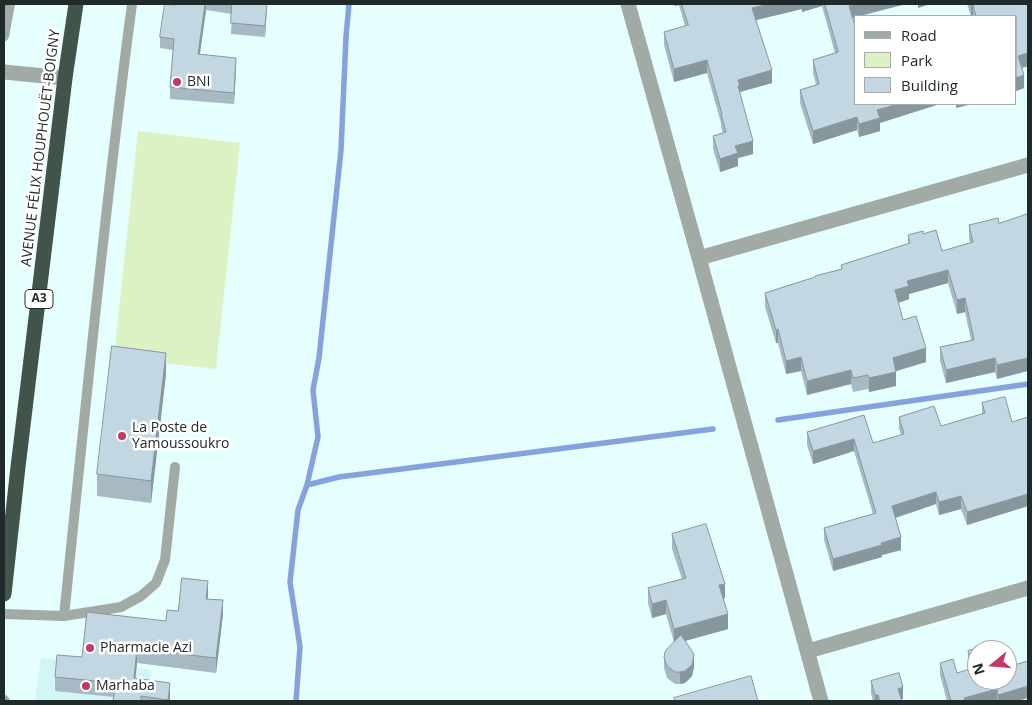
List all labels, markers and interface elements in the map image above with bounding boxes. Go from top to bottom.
legend [854,15,1017,105]
text: Road [901,25,937,45]
street label: AVENUE FÉLIX HOUPHOUËT-BOIGNY [18,29,64,267]
text: Park [901,50,932,70]
place label: BNI [187,74,210,90]
text: Building [901,75,958,95]
marker: BNI [171,76,183,88]
road number: A3 [25,290,53,308]
place label: La Poste de Yamoussoukro [132,420,229,452]
marker: La Poste de Yamoussoukro [116,430,128,442]
place label: Pharmacie Azi [100,640,192,656]
north arrow [967,640,1017,690]
marker: Pharmacie Azi [84,642,96,654]
text: N [967,661,989,677]
place label: Marhaba [96,678,155,694]
marker: Marhaba [80,680,92,692]

